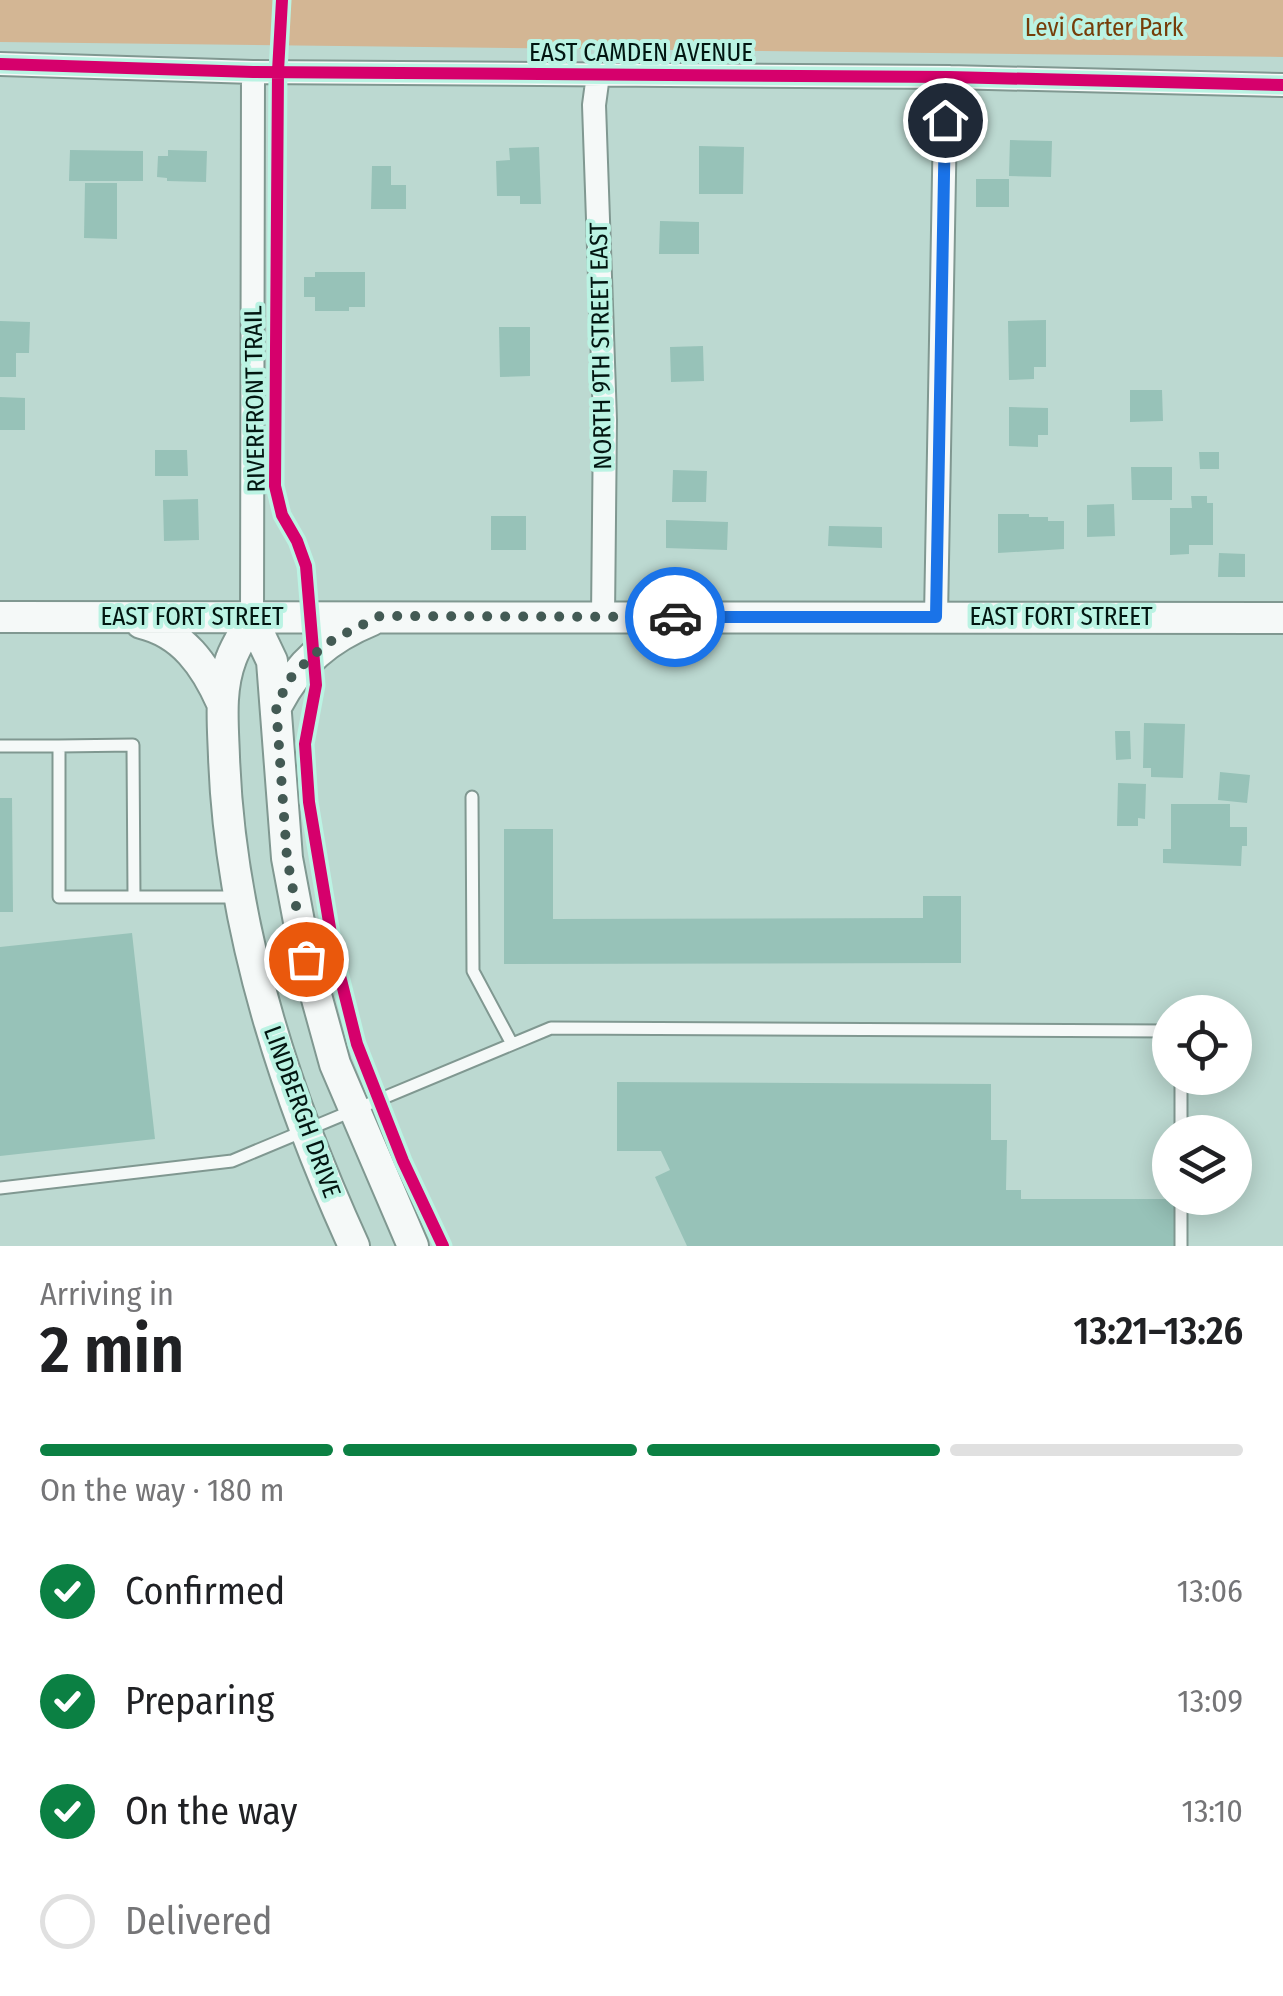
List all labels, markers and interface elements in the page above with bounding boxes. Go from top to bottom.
park label: Levi Carter Park [1025,13,1184,43]
street label: EAST CAMDEN AVENUE [529,38,753,68]
pin [903,78,988,163]
icon: home [918,93,973,148]
street label: NORTH 9TH STREET EAST [584,222,618,470]
street label: RIVERFRONT TRAIL [238,305,272,493]
courier [625,567,725,667]
icon: car [648,590,703,645]
street label: EAST FORT STREET [100,602,284,632]
street label: EAST FORT STREET [969,602,1153,632]
pin [264,917,349,1002]
icon: bag [279,932,334,987]
map controls [1152,995,1252,1215]
button: locate [1152,995,1252,1095]
street label: LINDBERGH DRIVE [257,1022,347,1202]
button: layers [1152,1115,1252,1215]
text: Arriving in [40,1275,174,1313]
text: 13:21–13:26 [1074,1308,1243,1354]
text: 2 min [40,1311,184,1389]
text: On the way · 180 m [40,1471,284,1509]
icon: check [40,1564,95,1619]
text: Confirmed [125,1568,285,1614]
text: 13:06 [1177,1572,1243,1610]
icon: check [40,1674,95,1729]
text: Preparing [125,1678,274,1724]
text: 13:09 [1177,1682,1243,1720]
icon: check [40,1784,95,1839]
text: On the way [125,1788,297,1834]
text: 13:10 [1181,1792,1243,1830]
text: Delivered [125,1898,272,1944]

